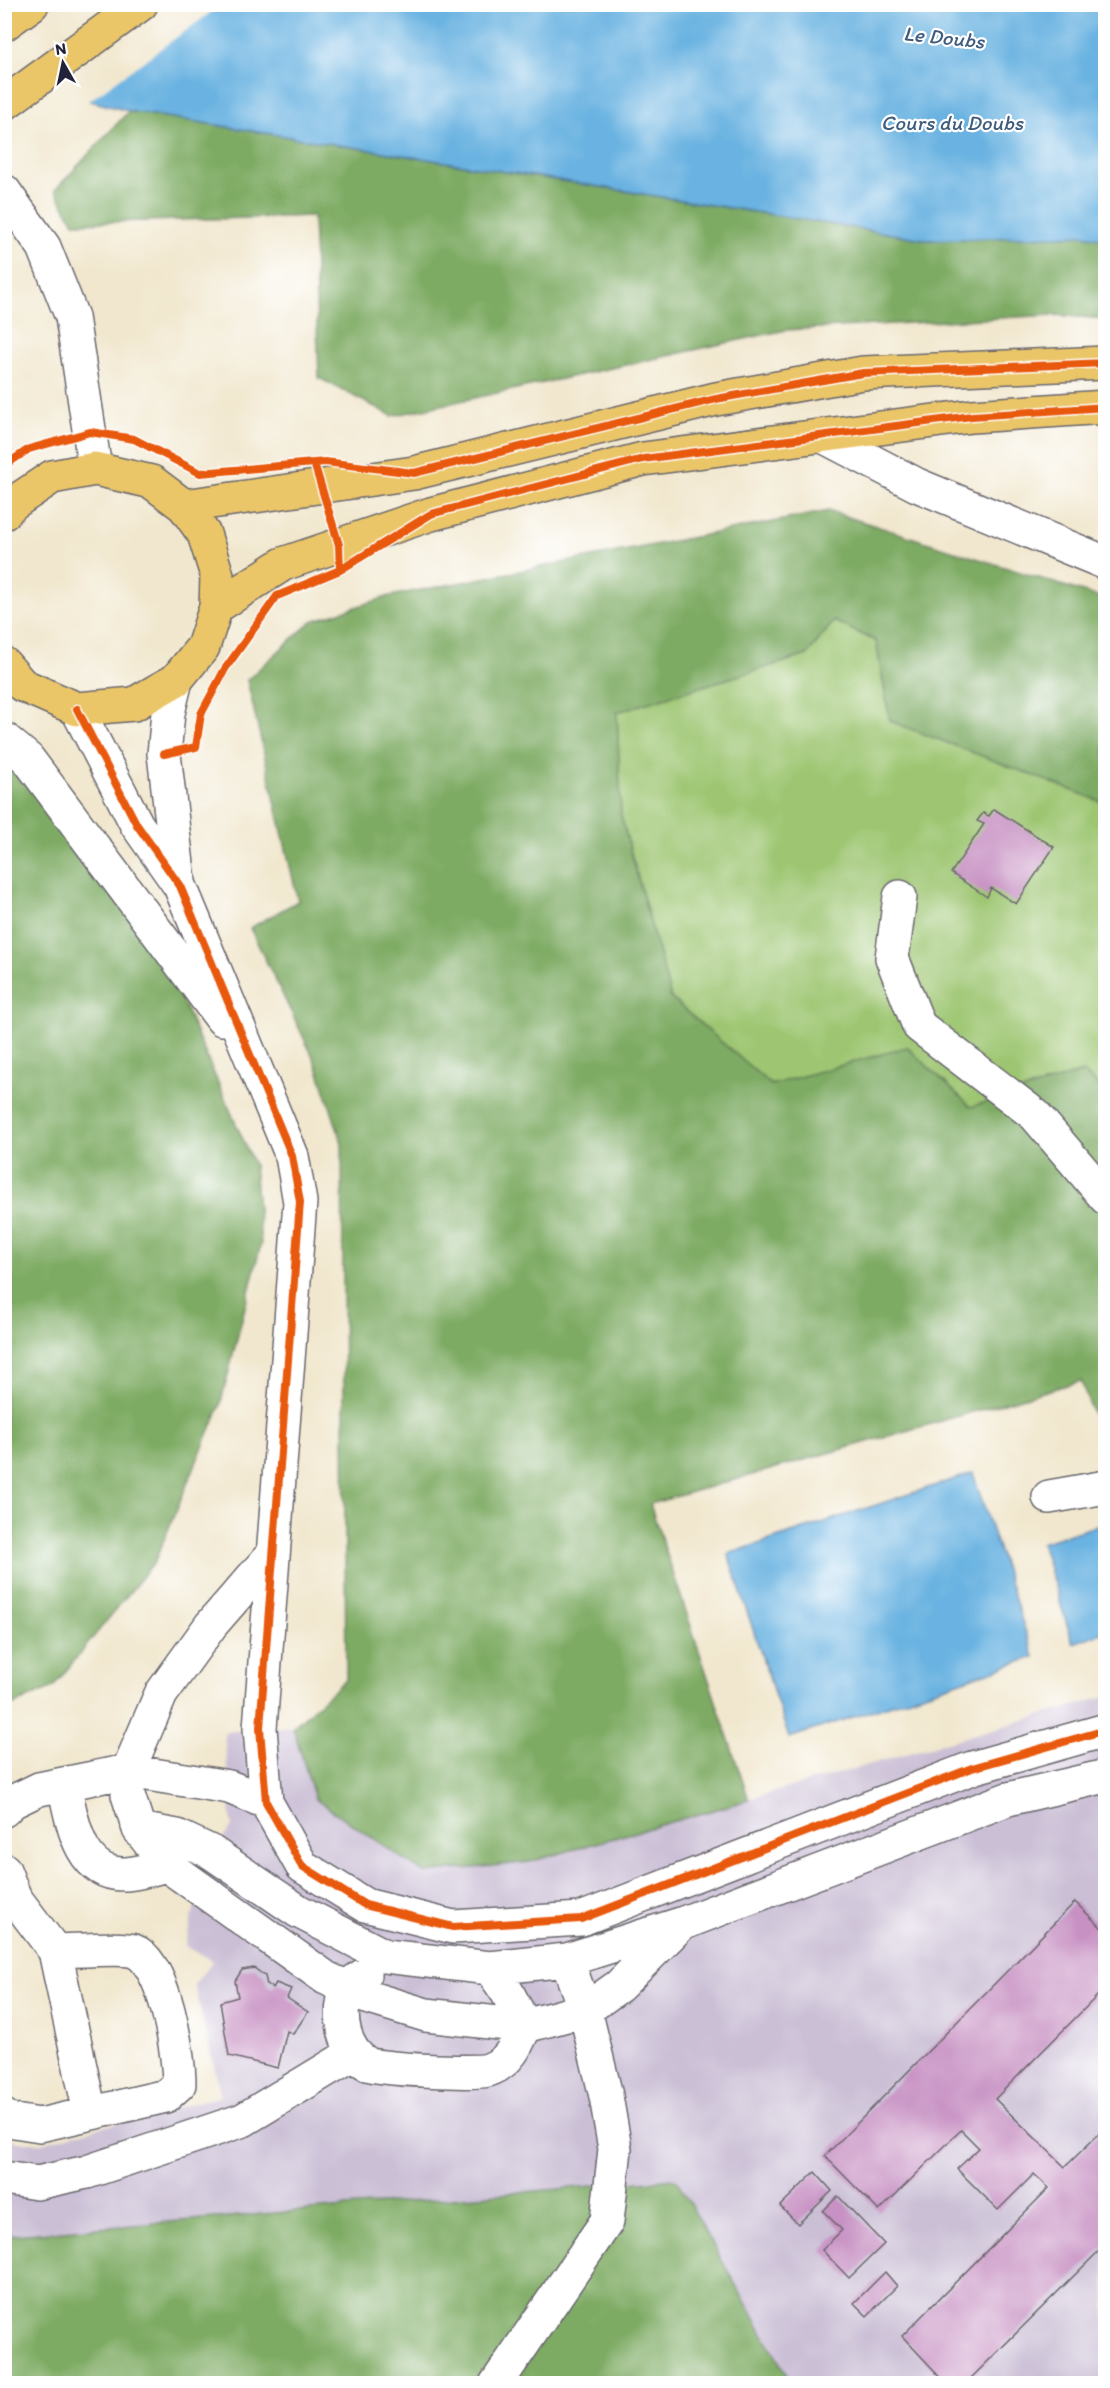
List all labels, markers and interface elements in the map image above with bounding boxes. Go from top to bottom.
water label: Le Doubs [902,20,987,54]
north arrow [33,33,93,93]
text: N [54,38,68,59]
water label: Cours du Doubs [881,110,1025,135]

